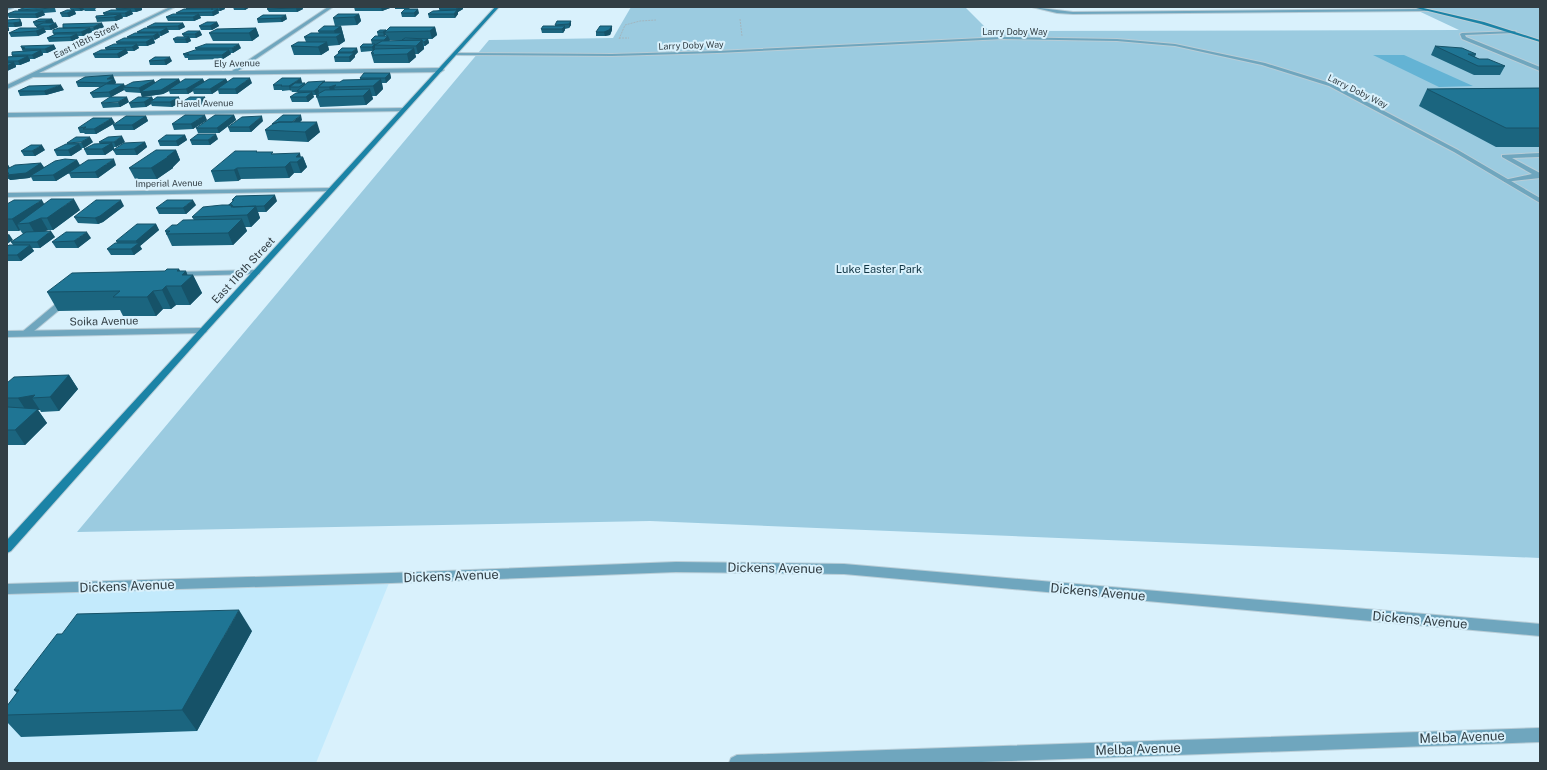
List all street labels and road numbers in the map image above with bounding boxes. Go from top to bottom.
street label: East 118th Street [52,19,121,60]
street label: Larry Doby Way [982,26,1048,37]
street label: Larry Doby Way [658,38,724,52]
street label: Ely Avenue [214,57,260,69]
street label: Larry Doby Way [1326,72,1390,110]
street label: Havel Avenue [176,97,234,109]
street label: Imperial Avenue [135,177,203,189]
street label: East 116th Street [209,234,277,306]
street label: Soika Avenue [69,314,139,328]
street label: Dickens Avenue [727,560,823,576]
street label: Dickens Avenue [403,567,499,585]
street label: Dickens Avenue [79,577,175,595]
street label: Dickens Avenue [1050,580,1146,604]
street label: Dickens Avenue [1372,608,1468,632]
street label: Melba Avenue [1419,728,1505,746]
street label: Melba Avenue [1095,740,1181,758]

